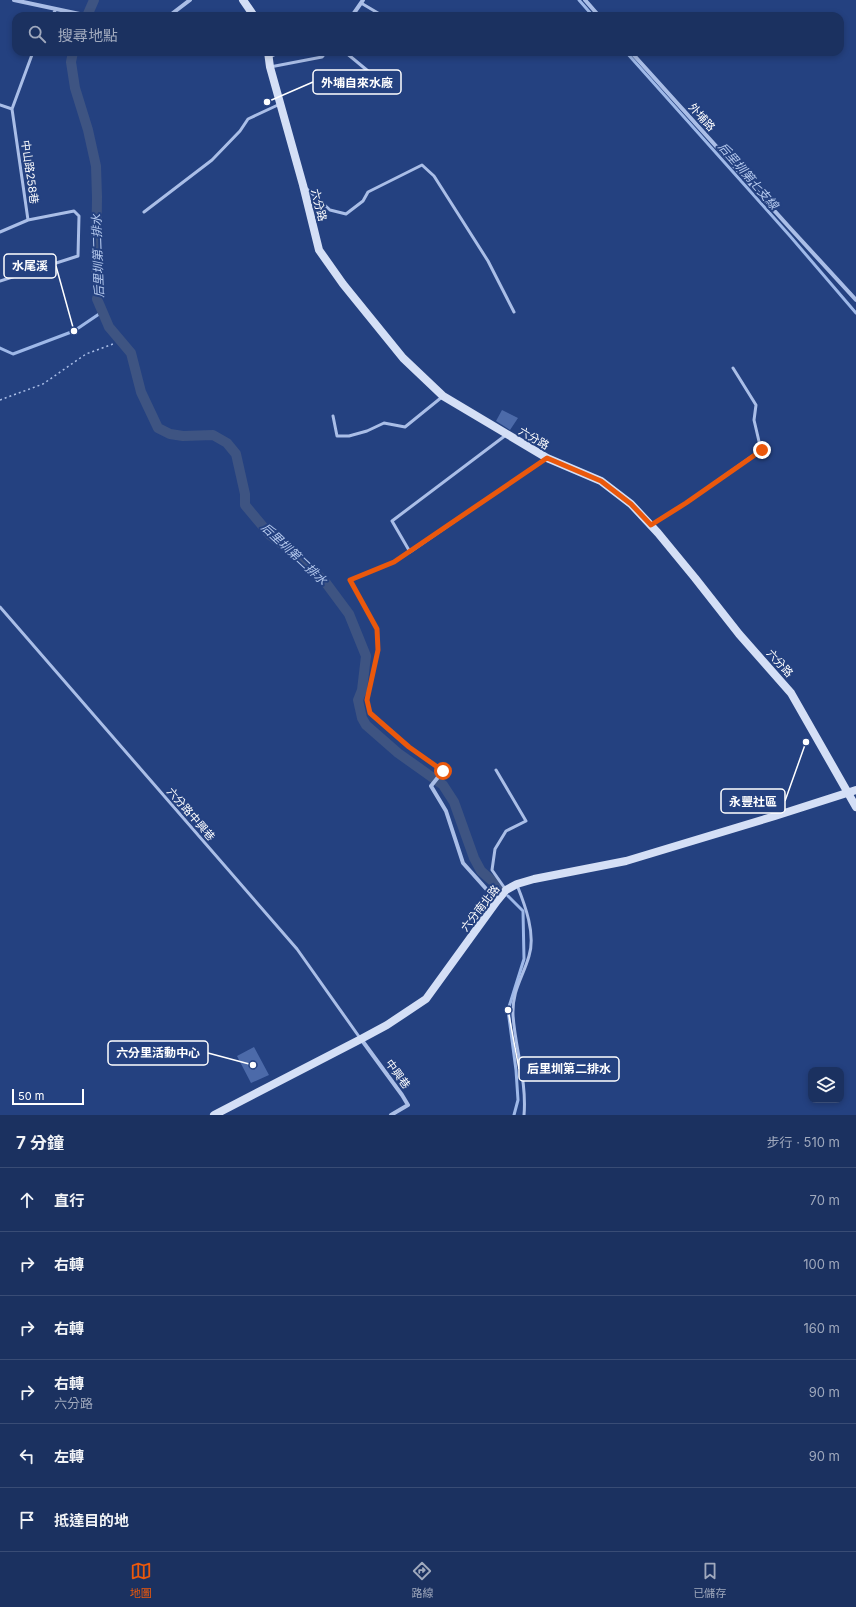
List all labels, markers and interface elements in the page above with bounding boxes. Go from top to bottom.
search box [12,12,844,56]
icon: search [26,23,48,45]
text: 搜尋地點 [58,26,118,45]
callout: 外埔自來水廠 [313,70,401,94]
text: 外埔自來水廠 [321,75,393,90]
street label: 外埔路 [686,100,718,134]
street label: 中山路258巷 [19,139,41,205]
water label: 后里圳第七支線 [715,139,783,214]
street label: 六分路 [308,187,330,223]
water label: 后里圳第二排水 [89,213,106,298]
callout: 水尾溪 [4,254,56,278]
text: 水尾溪 [12,258,48,273]
street label: 六分路 [516,424,552,452]
route end [753,441,771,459]
water label: 后里圳第二排水 [259,519,331,588]
street label: 六分路 [764,646,796,680]
route start [434,762,452,780]
street label: 六分路中興巷 [164,785,218,843]
callout: 永豐社區 [721,789,785,813]
text: 永豐社區 [729,794,777,809]
street label: 六分南北路 [458,882,502,934]
callout: 六分里活動中心 [108,1041,208,1065]
text: 六分里活動中心 [116,1045,200,1060]
street label: 中興巷 [383,1057,413,1091]
callout: 后里圳第二排水 [519,1057,619,1081]
text: 后里圳第二排水 [527,1061,611,1076]
map controls [808,1067,844,1103]
button: layers [808,1067,844,1103]
scale bar [12,1087,84,1106]
text: 50 m [18,1089,44,1103]
text: 7 分鐘 [16,1133,64,1153]
text: 步行 · 510 m [767,1134,840,1150]
icon: ahead [16,1189,38,1211]
text: 直行 [54,1191,84,1210]
text: 70 m [810,1192,840,1208]
icon: right [16,1253,38,1275]
text: 右轉 [54,1255,84,1274]
text: 100 m [803,1256,840,1272]
icon: right [16,1317,38,1339]
text: 右轉 [54,1319,84,1338]
text: 160 m [803,1320,840,1336]
text: 右轉 [54,1374,84,1393]
icon: right [16,1381,38,1403]
text: 90 m [809,1384,840,1400]
text: 六分路 [54,1395,93,1411]
icon: left [16,1445,38,1467]
text: 左轉 [54,1447,84,1466]
text: 90 m [809,1448,840,1464]
icon: arrive [16,1509,38,1531]
text: 抵達目的地 [54,1511,129,1530]
tab: 地圖 [130,1560,152,1600]
tab: 路線 [411,1560,433,1600]
tab: 已儲存 [693,1560,726,1600]

